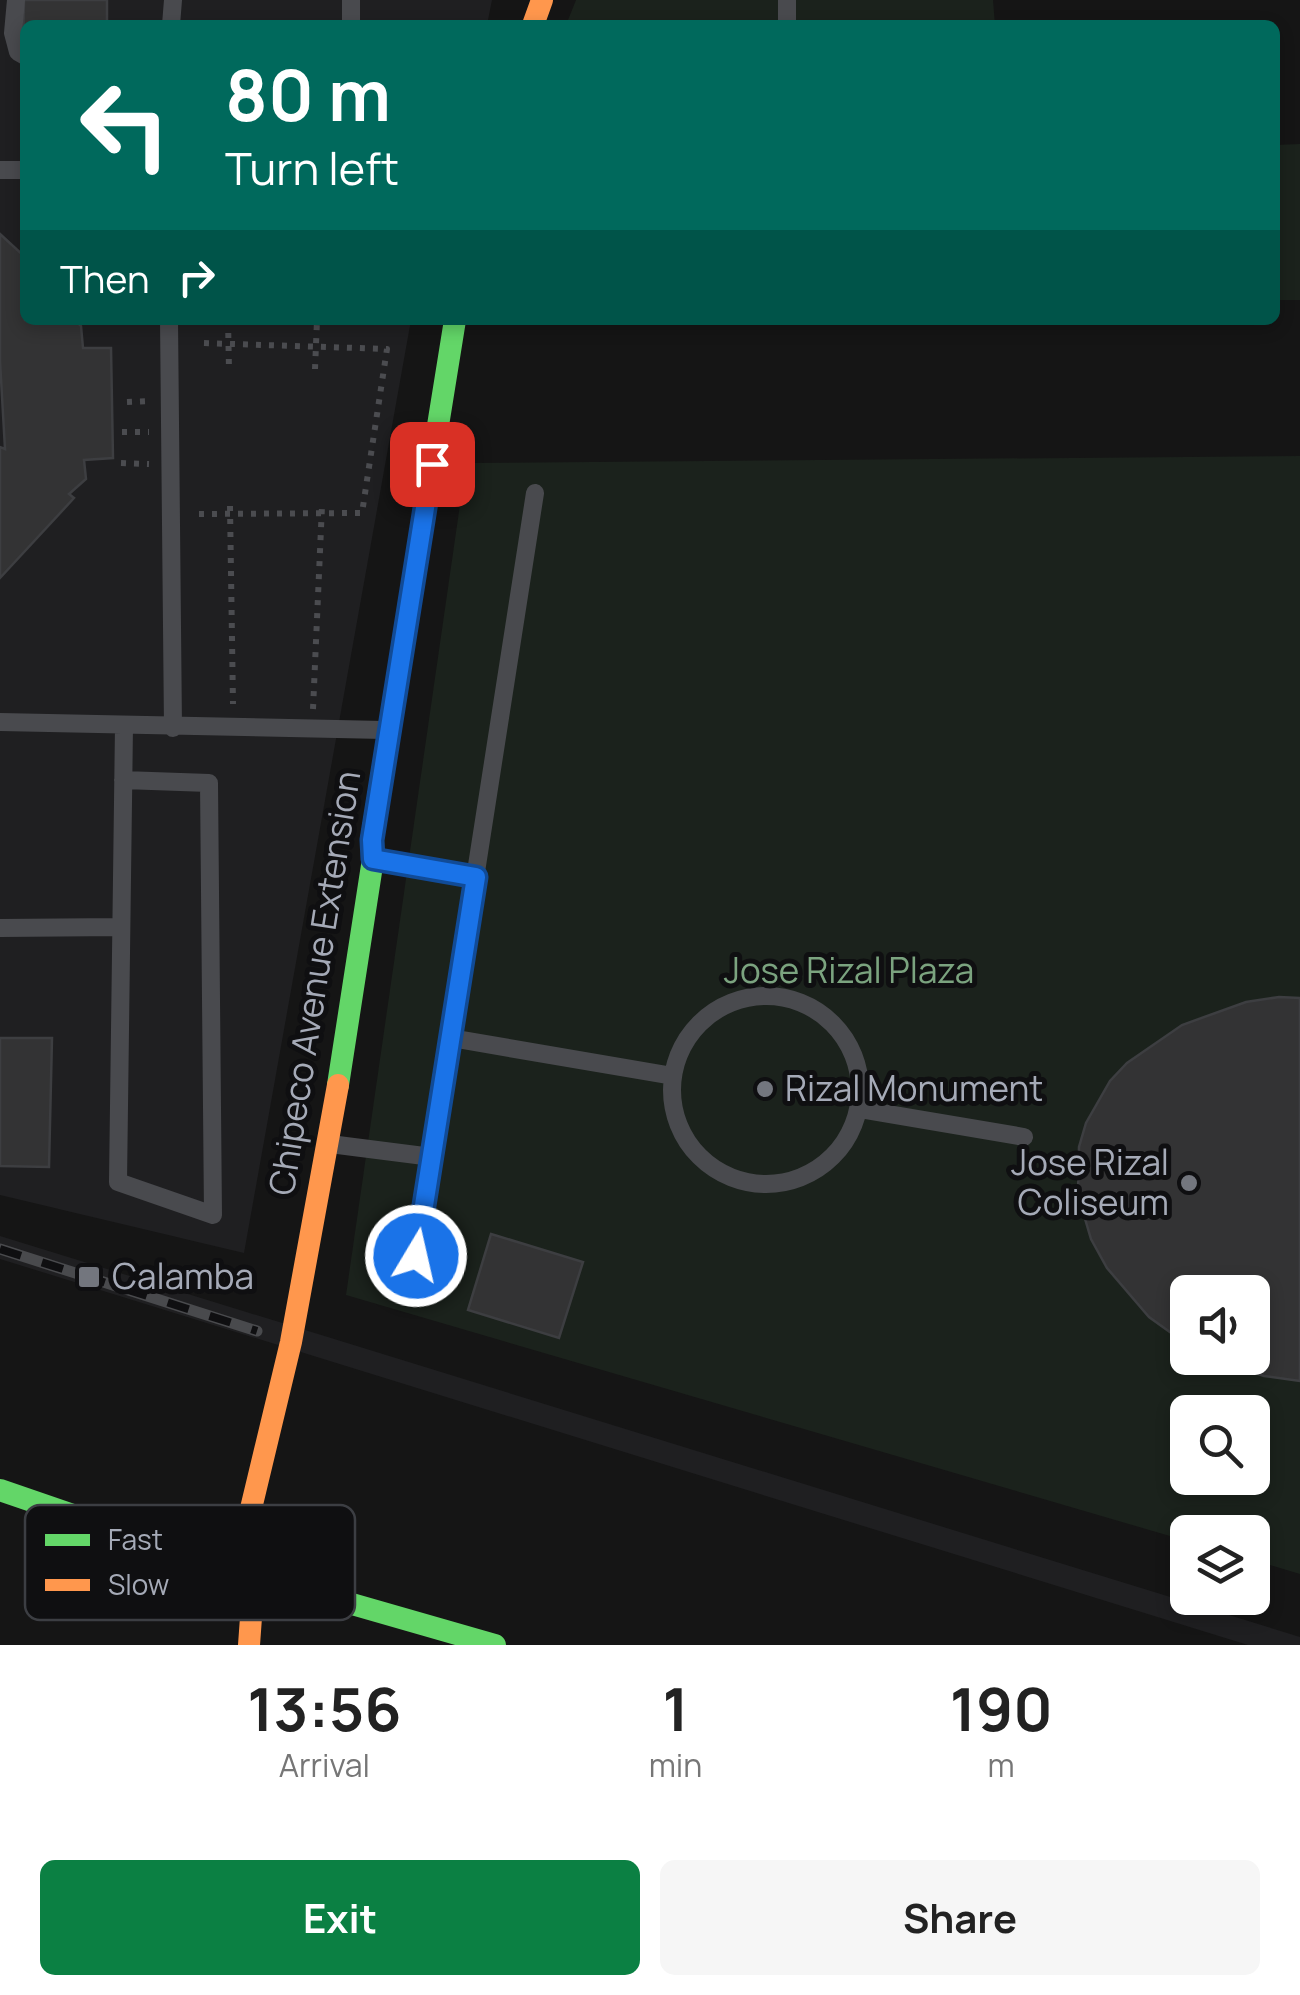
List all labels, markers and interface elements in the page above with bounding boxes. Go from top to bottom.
text: 80 m [225,46,391,142]
icon: left [60,60,190,190]
text: Turn left [225,137,399,199]
icon: right [169,250,224,305]
text: Then [60,252,149,304]
pin [390,422,475,507]
icon: arrive [405,437,460,492]
street label: Chipeco Avenue Extension [257,767,371,1198]
park label: Jose Rizal Plaza [724,946,974,994]
place label: Rizal Monument [785,1064,1043,1112]
marker: Rizal Monument [754,1078,776,1100]
place label: Jose Rizal Coliseum [1011,1138,1169,1226]
marker: Jose Rizal Coliseum [1178,1172,1200,1194]
position arrow [364,1204,468,1308]
place label: Calamba [112,1252,254,1300]
marker: Calamba [76,1264,102,1290]
map controls [1170,1275,1270,1615]
button: sound [1170,1275,1270,1375]
button: search [1170,1395,1270,1495]
legend [25,1505,355,1620]
button: layers [1170,1515,1270,1615]
text: Fast [108,1520,163,1558]
text: Slow [108,1565,169,1603]
text: 13:56 [247,1667,401,1749]
text: 1 [662,1667,689,1749]
text: 190 [950,1667,1053,1749]
text: Arrival [279,1743,370,1787]
text: min [649,1743,702,1787]
text: m [988,1743,1015,1787]
button: Exit [40,1860,640,1975]
button: Share [660,1860,1260,1975]

